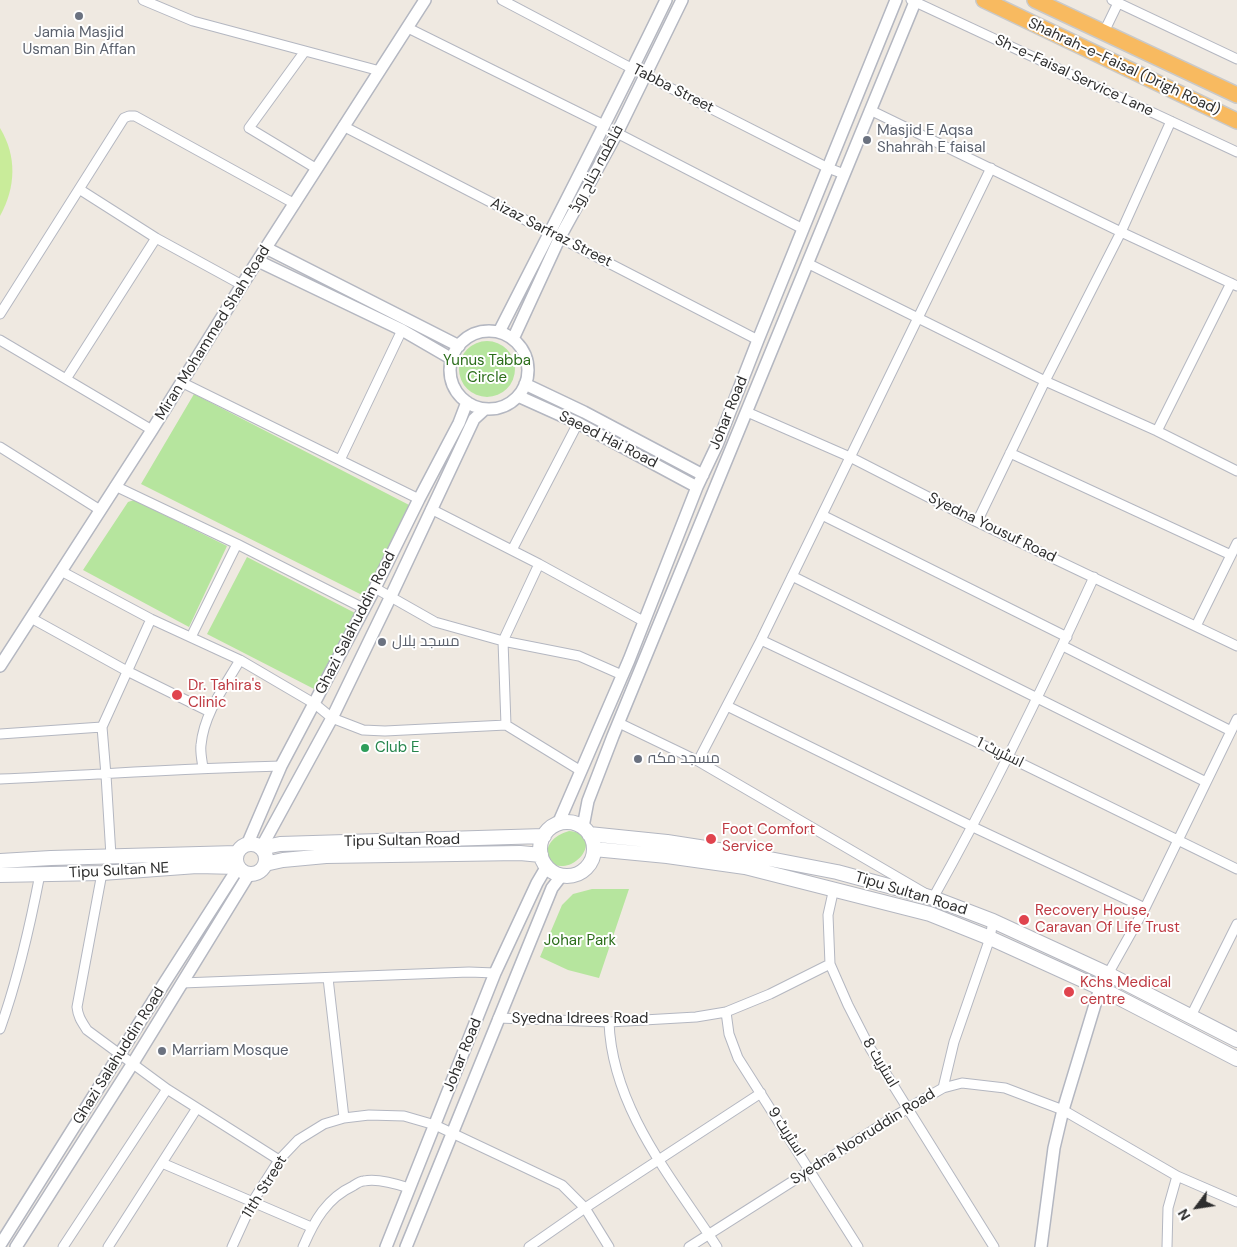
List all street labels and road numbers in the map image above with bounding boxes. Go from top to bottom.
street label: Shahrah-e-Faisal (Drigh Road) [1025,14,1223,120]
street label: Sh-e-Faisal Service Lane [992,31,1156,121]
street label: Tabba Street [629,61,717,117]
street label: فاطمہ جناح روڈ [566,122,628,216]
street label: Aizaz Sarfraz Street [487,195,615,271]
street label: Miran Mohammed Shah Road [152,242,274,424]
street label: Johar Road [706,374,752,452]
street label: Saeed Hai Road [556,407,660,473]
street label: Syedna Yousuf Road [925,489,1059,567]
street label: Ghazi Salahuddin Road [312,548,400,698]
street label: اسٹریٹ 1 [973,734,1027,772]
street label: Tipu Sultan Road [344,831,460,851]
street label: Tipu Sultan NE [69,859,169,883]
street label: Tipu Sultan Road [853,868,969,920]
street label: Ghazi Salahuddin Road [69,984,169,1128]
street label: Syedna Idrees Road [512,1010,648,1028]
street label: Johar Road [440,1016,486,1094]
street label: اسٹریٹ 8 [858,1035,902,1091]
street label: Syedna Nooruddin Road [787,1085,939,1189]
street label: اسٹریٹ 9 [763,1104,809,1160]
street label: 11th Street [239,1152,291,1222]

